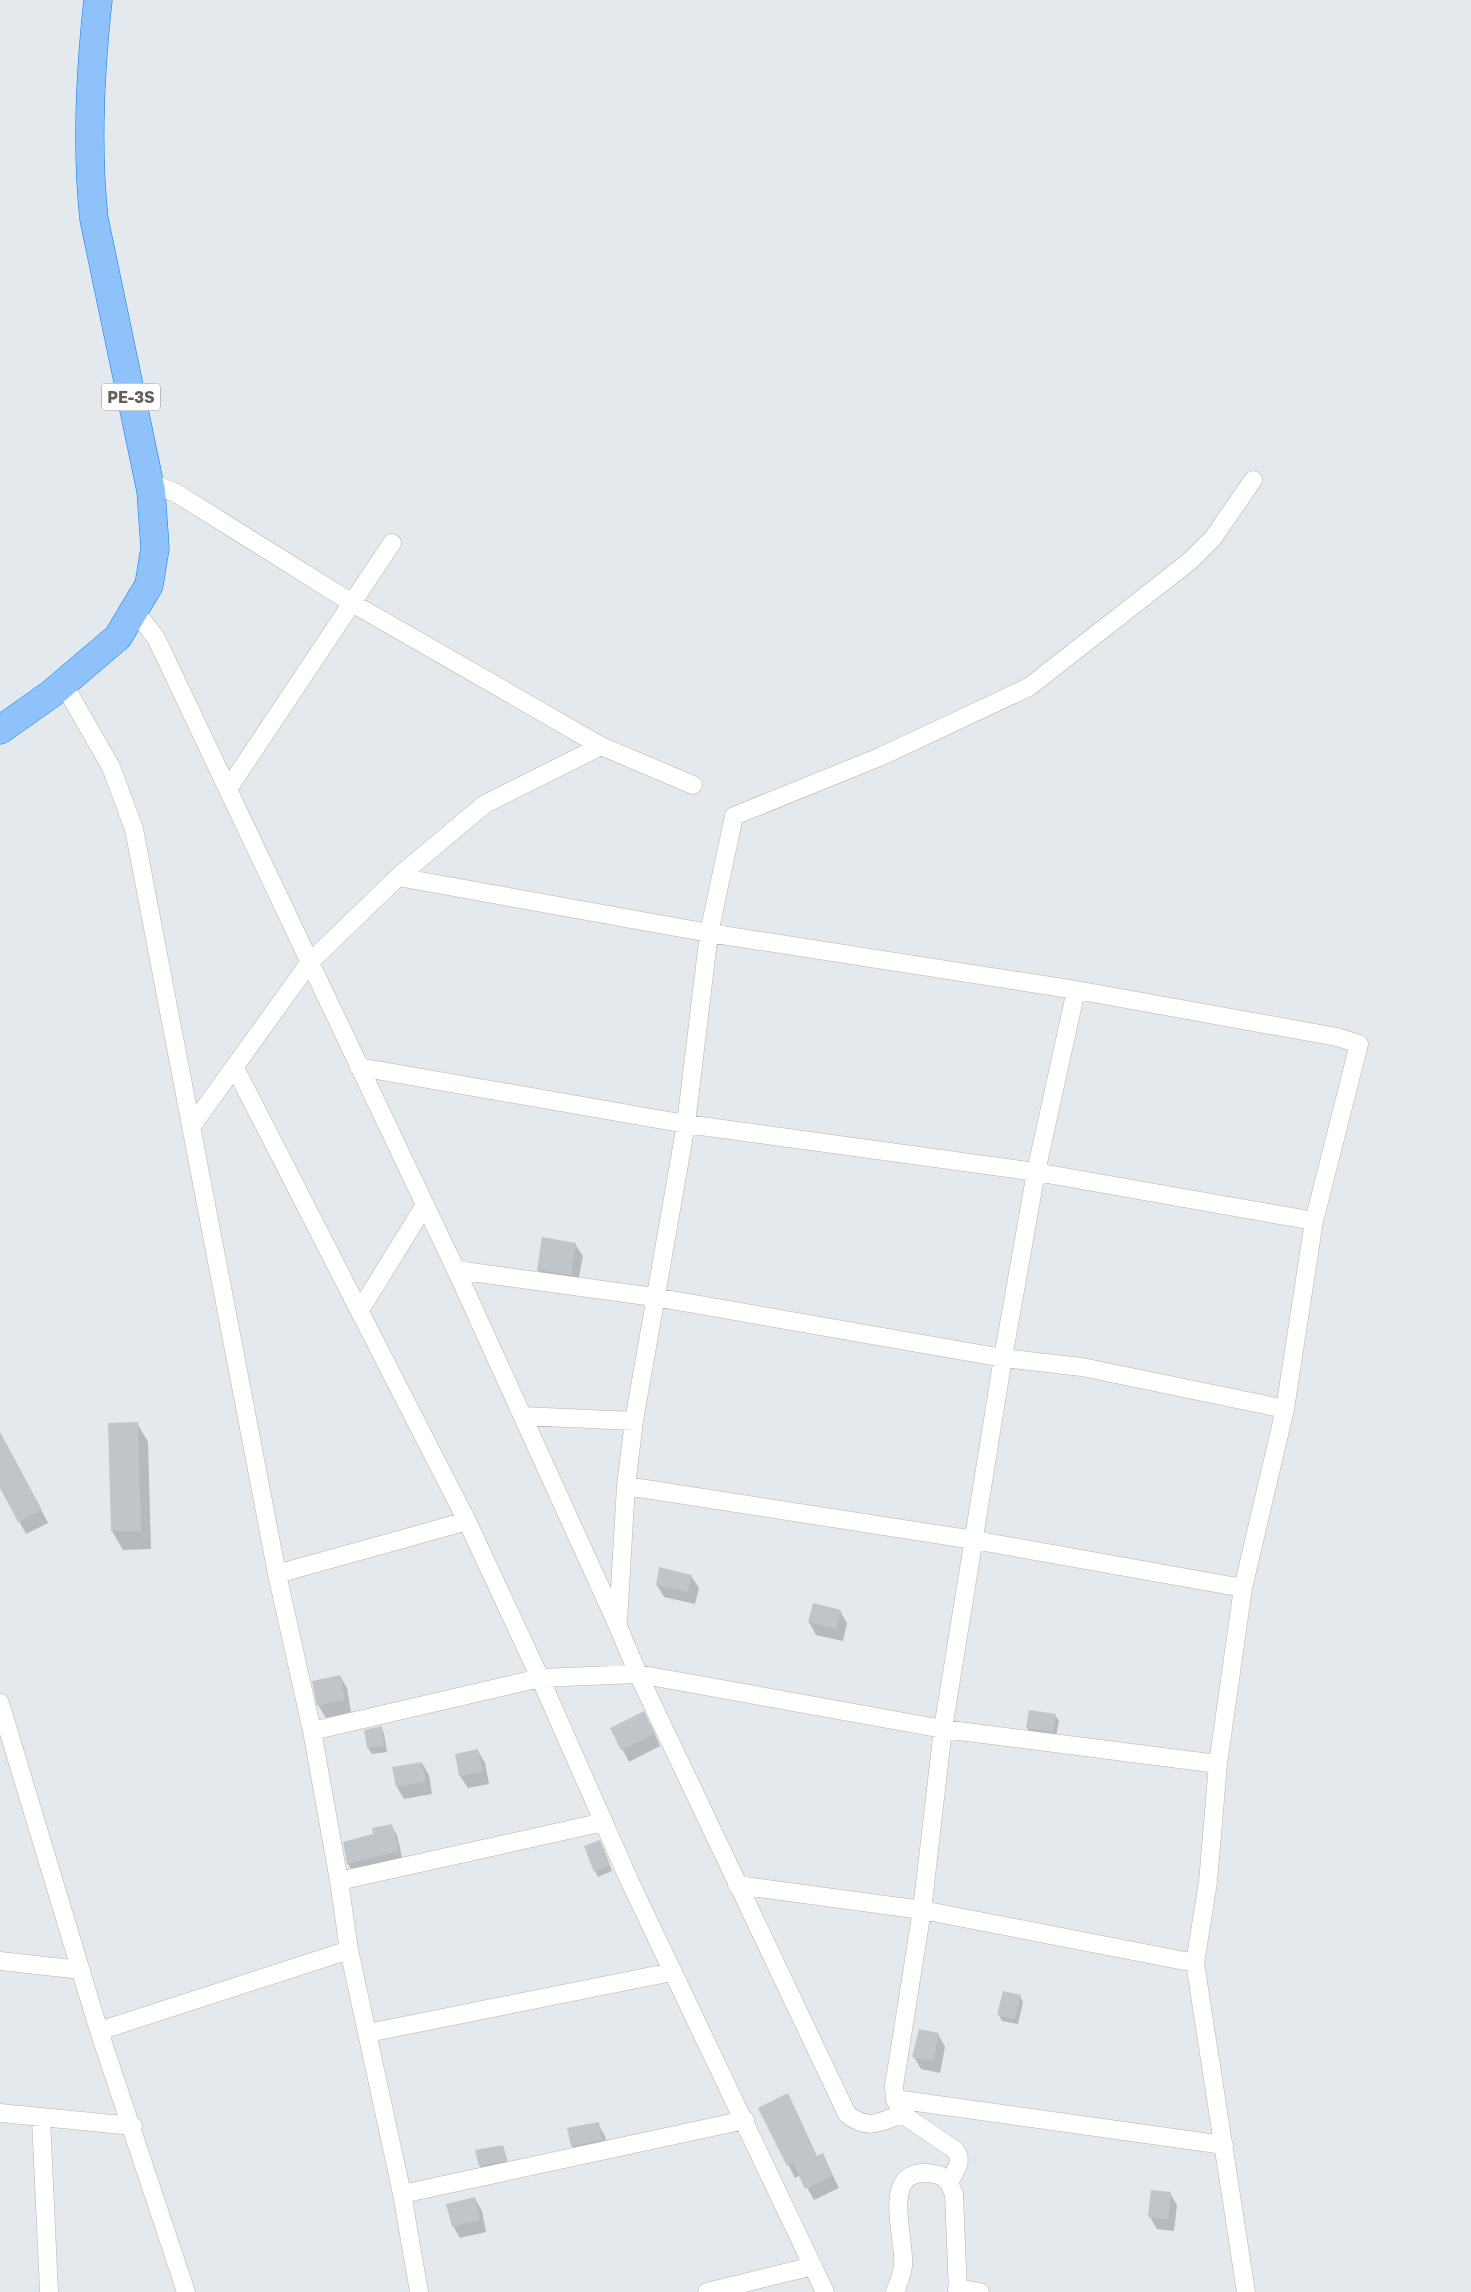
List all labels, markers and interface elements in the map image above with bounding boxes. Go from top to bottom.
road number: PE-3S [102,384,160,411]

